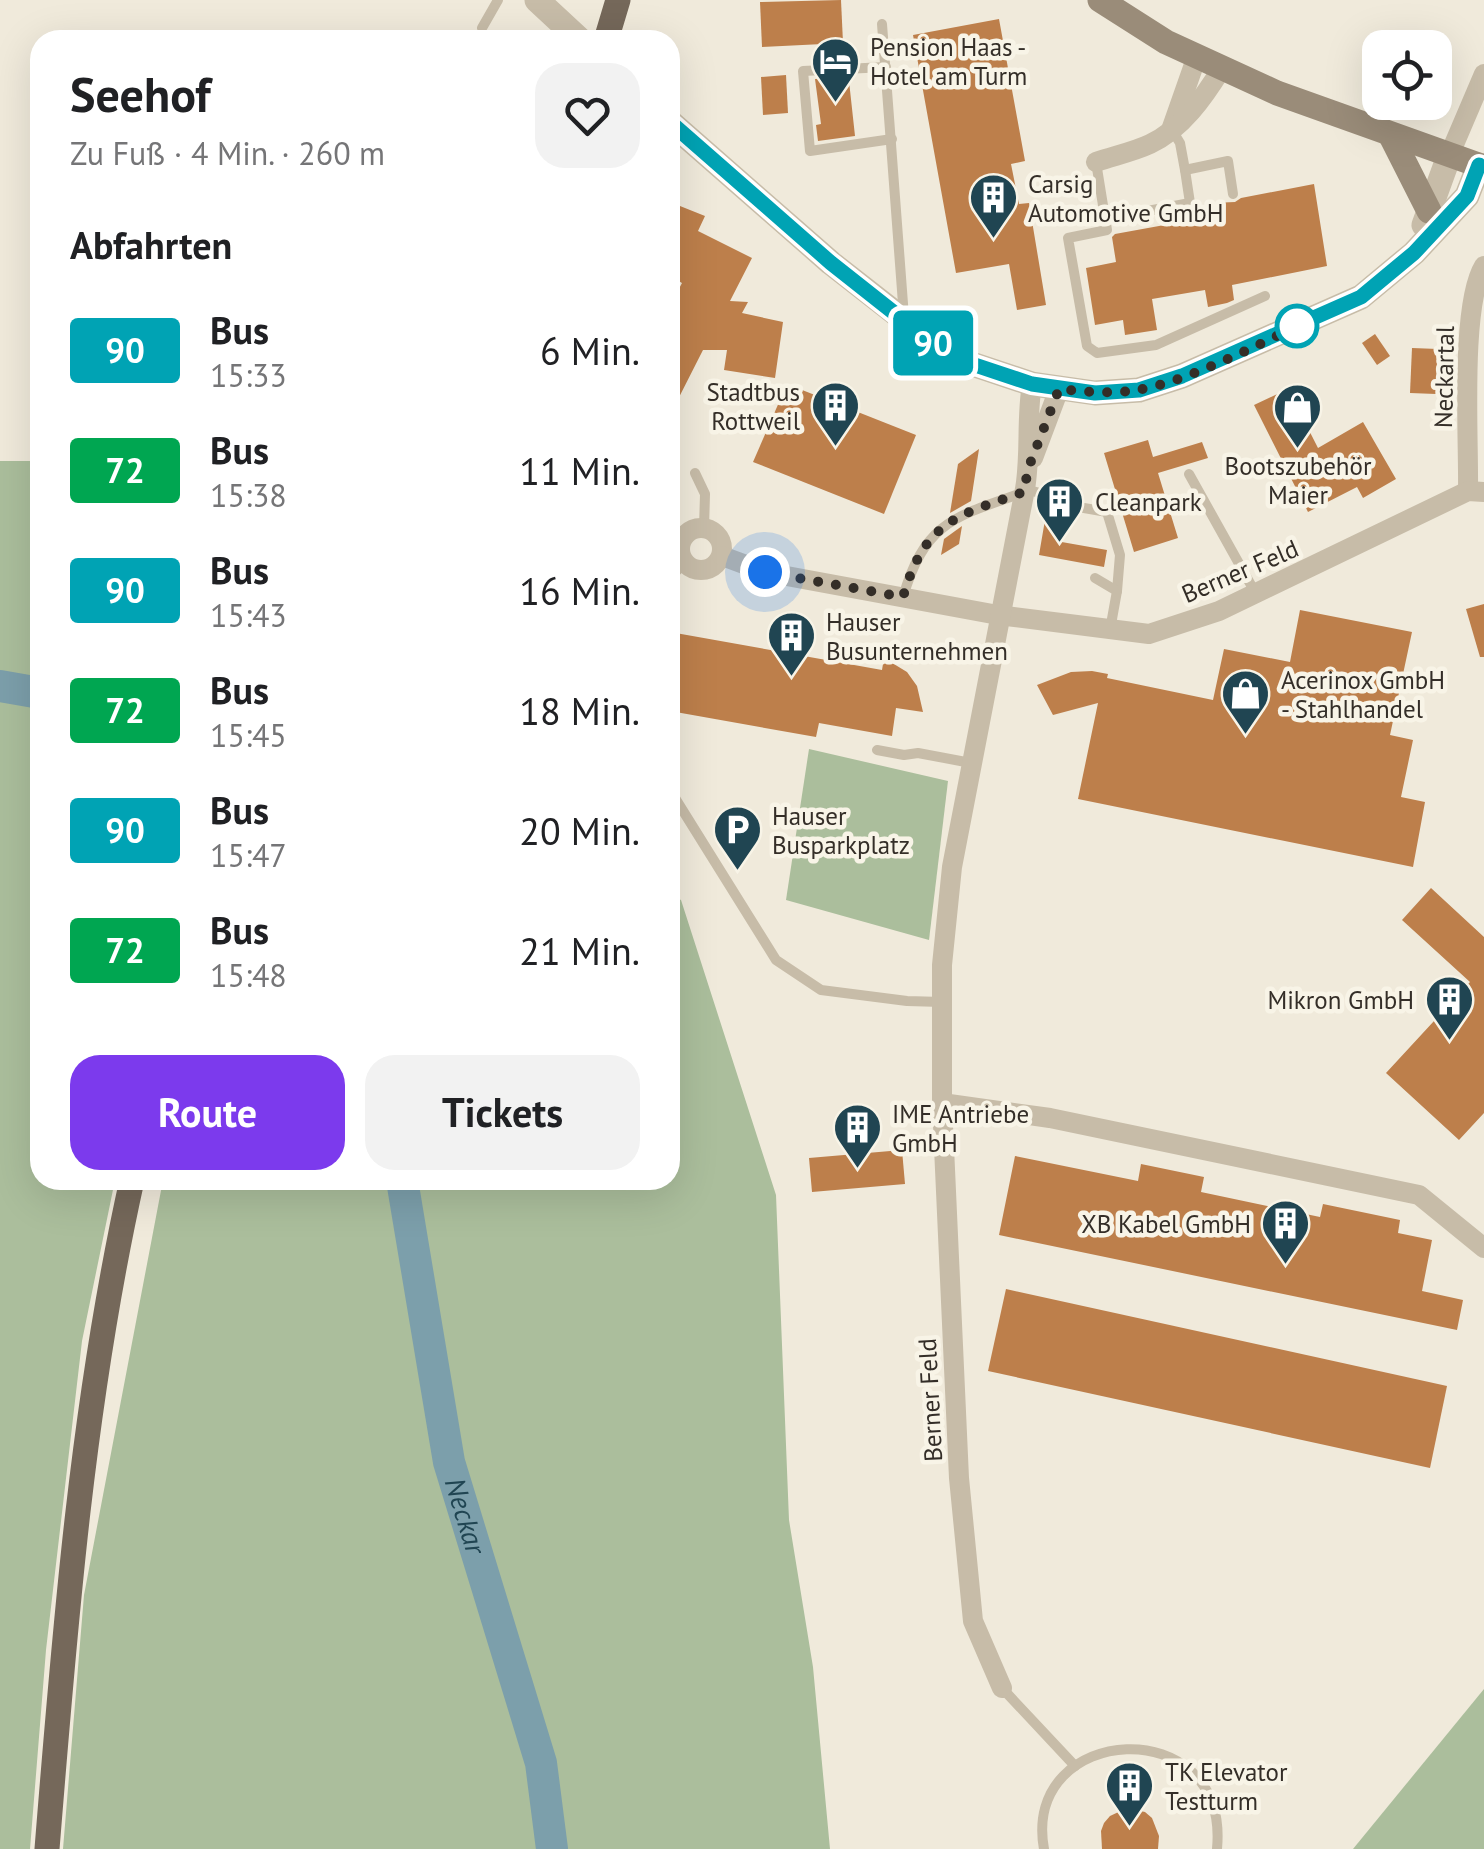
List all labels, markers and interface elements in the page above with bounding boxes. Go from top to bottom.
map controls [1362,30,1452,120]
button: locate [1362,30,1452,120]
place label: Pension Haas - Hotel am Turm [870,31,1027,92]
hotel icon: Pension Haas - Hotel am Turm [809,35,861,103]
text: Seehof [70,63,211,125]
button: heart [535,63,640,168]
text: Zu Fuß · 4 Min. · 260 m [70,132,385,174]
place label: Carsig Automotive GmbH [1028,168,1224,229]
building icon: Carsig Automotive GmbH [967,172,1019,240]
text: Abfahrten [70,220,232,269]
text: Bus [210,305,269,354]
unlabelled marker [1276,305,1318,347]
line badge: 90 [888,310,978,376]
text: 90 [913,320,953,366]
street label: Neckartal [1427,325,1461,428]
text: 6 Min. [540,326,640,375]
text: 90 [105,327,145,373]
text: 15:33 [210,354,287,396]
place label: Stadtbus Rottweil [706,376,801,437]
building icon: Stadtbus Rottweil [809,380,861,448]
shop icon: Bootszubehör Maier [1272,382,1324,450]
text: Bus [210,425,269,474]
text: 11 Min. [519,446,640,495]
text: 72 [105,447,145,493]
place label: Bootszubehör Maier [1225,450,1372,511]
text: 15:38 [210,474,287,516]
building icon: Cleanpark [1034,476,1086,544]
place label: Cleanpark [1095,486,1202,518]
street label: Berner Feld [1177,532,1303,610]
text: Bus [210,545,269,594]
your location [740,547,790,597]
text: 16 Min. [519,566,640,615]
text: 90 [105,567,145,613]
text: 15:43 [210,594,287,636]
place label: Hauser Busunternehmen [826,606,1008,667]
building icon: Hauser Busunternehmen [765,610,817,678]
place label: Acerinox GmbH - Stahlhandel [1281,664,1445,725]
text: Bus [210,665,269,714]
shop icon: Acerinox GmbH - Stahlhandel [1220,668,1272,736]
text: 18 Min. [519,686,640,735]
text: 72 [105,687,145,733]
text: 15:45 [210,714,287,756]
text: Bus [210,785,269,834]
place label: Hauser Busparkplatz [772,800,910,861]
parking icon: Hauser Busparkplatz [711,804,763,872]
text: 20 Min. [519,806,640,855]
text: 90 [105,807,145,853]
text: 15:47 [210,834,287,876]
text: Bus [210,905,269,954]
text: 21 Min. [519,926,640,975]
text: 72 [105,927,145,973]
text: 15:48 [210,954,287,996]
building icon: Mikron GmbH [1423,974,1475,1042]
place label: Mikron GmbH [1267,984,1414,1016]
button: Route [70,1055,345,1170]
button: Tickets [365,1055,640,1170]
place label: IME Antriebe GmbH [892,1098,1029,1159]
building icon: IME Antriebe GmbH [831,1102,883,1170]
building icon: XB Kabel GmbH [1260,1198,1312,1266]
place label: XB Kabel GmbH [1081,1208,1251,1240]
street label: Berner Feld [911,1337,949,1463]
water label: Neckar [437,1473,495,1560]
place label: TK Elevator Testturm [1165,1756,1288,1817]
building icon: TK Elevator Testturm [1104,1760,1156,1828]

